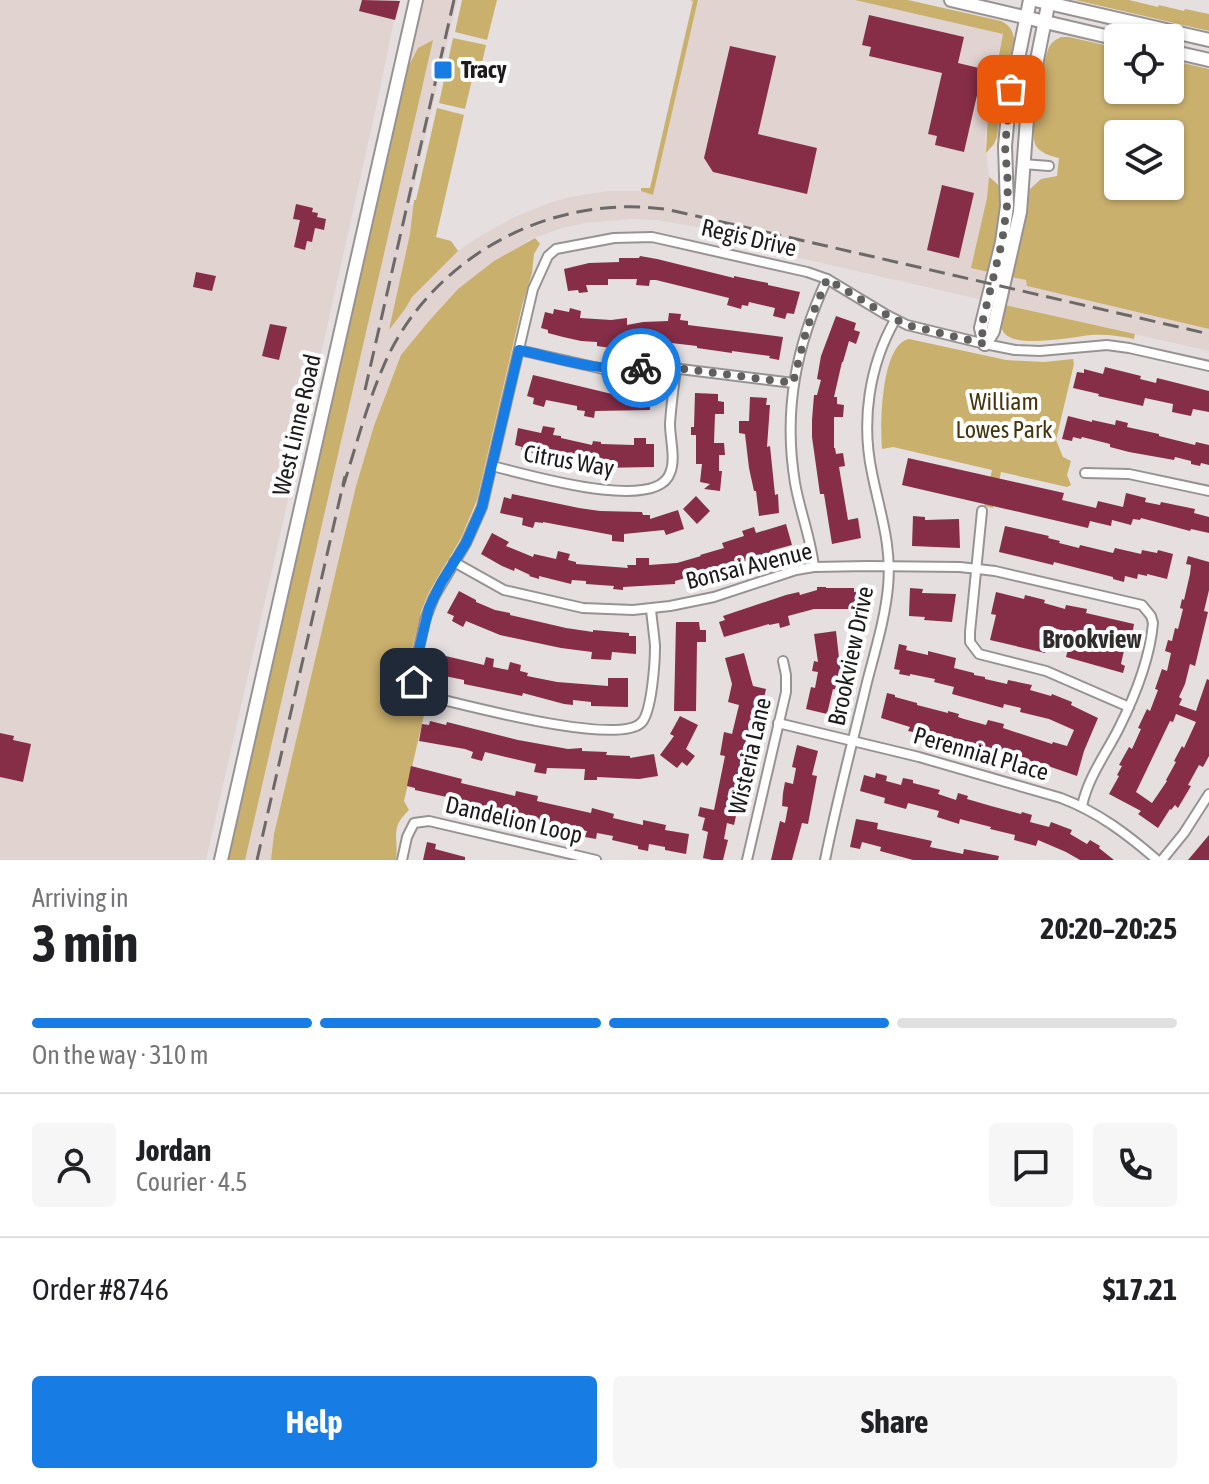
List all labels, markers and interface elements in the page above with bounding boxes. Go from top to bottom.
map controls [1104,24,1184,200]
button: locate [1104,24,1184,104]
pin [977,55,1045,123]
place label: Tracy [461,56,507,83]
marker: Tracy [432,59,454,81]
icon: bag [989,67,1033,111]
button: layers [1104,120,1184,200]
street label: Regis Drive [699,213,799,262]
courier [601,328,681,408]
icon: bike [619,346,663,390]
street label: West Linne Road [267,352,326,498]
park label: William Lowes Park [955,388,1053,443]
street label: Citrus Way [522,439,617,482]
street label: Bonsai Avenue [683,537,815,594]
street label: Brookview Drive [823,584,878,728]
district label: Brookview [1042,624,1142,654]
pin [380,648,448,716]
icon: home [392,660,436,704]
street label: Wisteria Lane [723,695,776,817]
street label: Perennial Place [911,721,1052,786]
street label: Dandelion Loop [443,791,585,848]
text: Arriving in [32,883,129,913]
text: 20:20–20:25 [1040,911,1177,945]
text: 3 min [32,913,138,973]
text: On the way · 310 m [32,1040,209,1070]
button: person [32,1123,116,1207]
button: chat [989,1123,1073,1207]
button: phone [1093,1123,1177,1207]
text: Jordan [136,1133,211,1167]
text: Courier · 4.5 [136,1167,247,1197]
text: Order #8746 [32,1272,169,1306]
text: $17.21 [1103,1272,1177,1306]
button: Help [32,1376,597,1468]
button: Share [613,1376,1177,1468]

